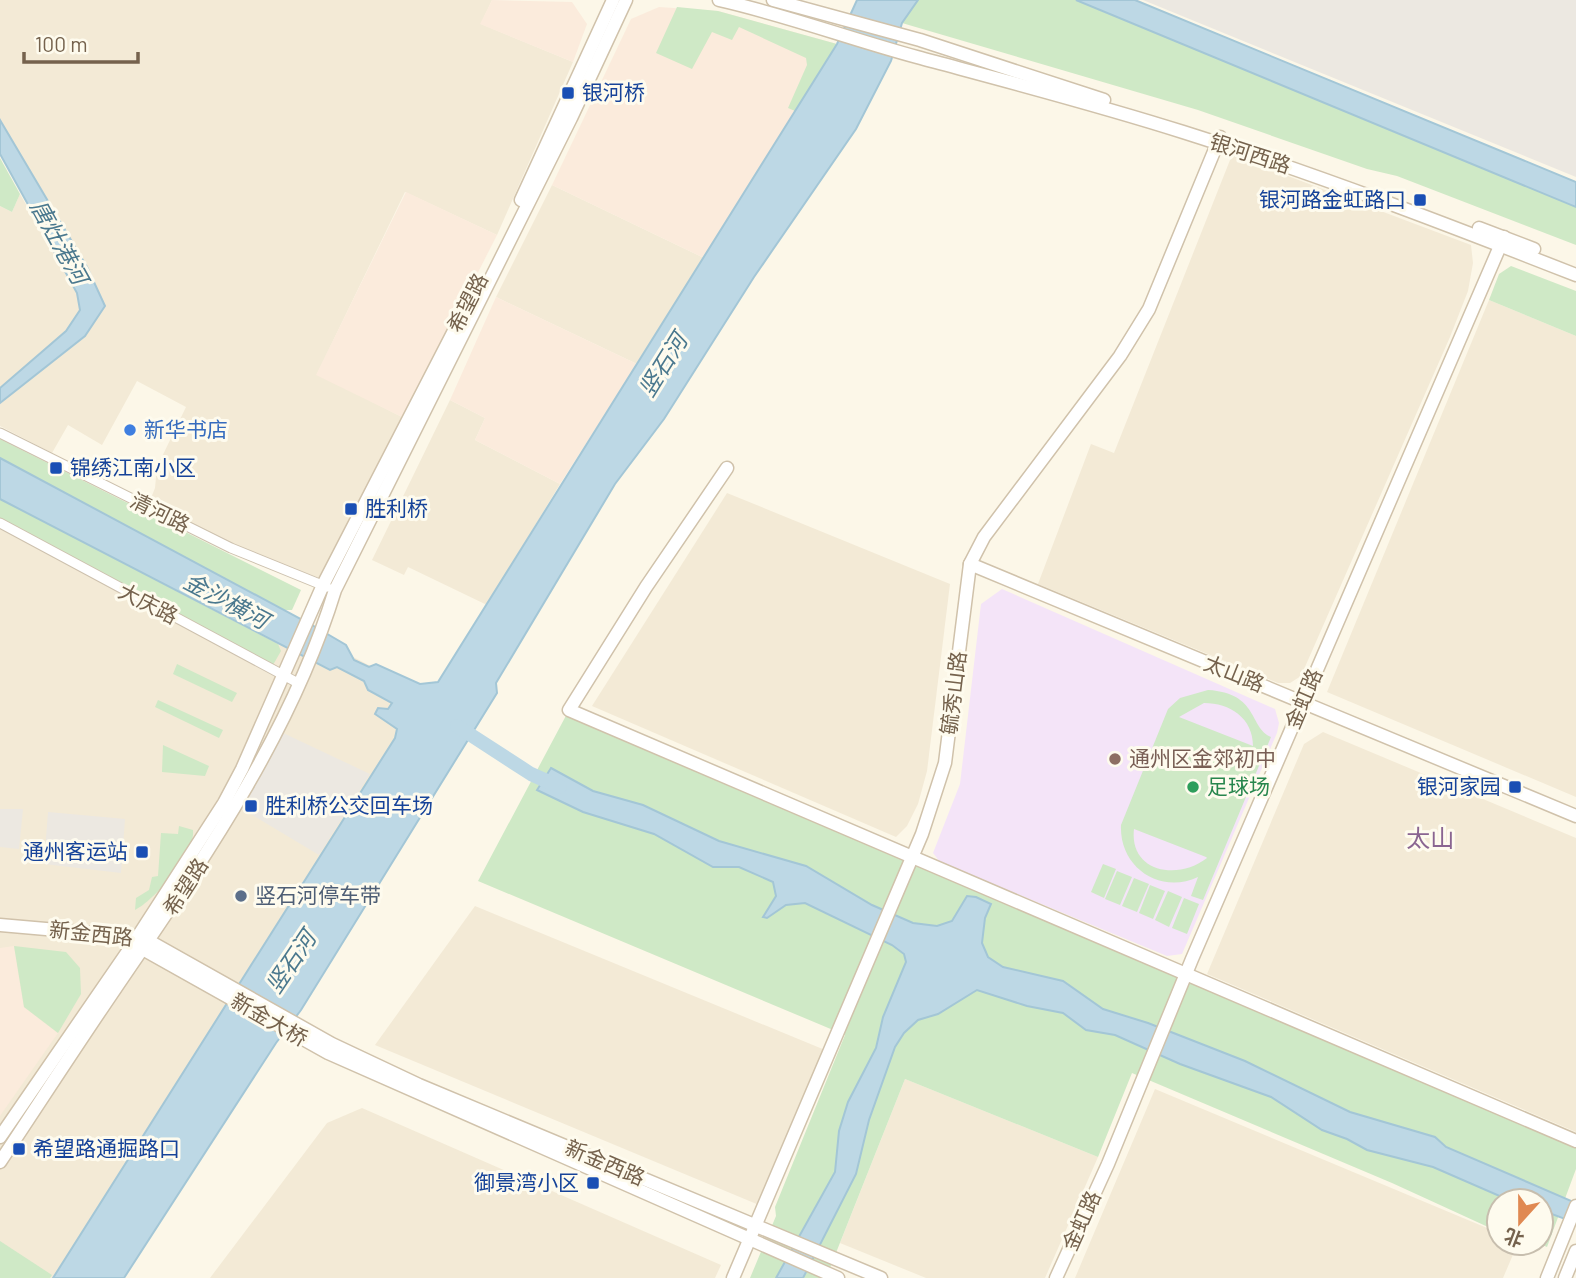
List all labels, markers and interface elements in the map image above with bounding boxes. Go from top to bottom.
scale bar [24,21,138,65]
text: 100 m [35,31,88,56]
place label: 银河桥 [582,79,645,104]
marker: 银河桥 [560,85,576,101]
street label: 银河西路 [1207,128,1294,177]
place label: 银河路金虹路口 [1259,186,1406,211]
marker: 银河路金虹路口 [1412,192,1428,208]
water label: 唐灶港河 [25,194,96,292]
street label: 希望路 [441,269,492,336]
water label: 竖石河 [632,324,694,401]
place label: 新华书店 [144,416,228,441]
marker: 新华书店 [122,422,138,438]
place label: 锦绣江南小区 [70,454,196,479]
marker: 锦绣江南小区 [48,460,64,476]
street label: 清河路 [127,487,194,537]
place label: 胜利桥 [365,495,428,520]
marker: 胜利桥 [343,501,359,517]
water label: 金沙横河 [179,566,277,636]
street label: 大庆路 [115,577,182,628]
street label: 太山路 [1201,649,1268,696]
street label: 毓秀山路 [935,650,970,736]
street label: 金虹路 [1279,665,1326,732]
place label: 通州区金郊初中 [1129,745,1276,770]
marker: 通州区金郊初中 [1107,751,1123,767]
place label: 足球场 [1207,773,1270,798]
place label: 银河家园 [1417,773,1501,798]
marker: 足球场 [1185,779,1201,795]
marker: 银河家园 [1507,779,1523,795]
place label: 胜利桥公交回车场 [265,792,433,817]
marker: 胜利桥公交回车场 [243,798,259,814]
district label: 太山 [1406,823,1454,852]
place label: 通州客运站 [23,838,128,863]
marker: 通州客运站 [134,844,150,860]
street label: 希望路 [157,853,212,919]
place label: 竖石河停车带 [255,882,381,907]
marker: 竖石河停车带 [233,888,249,904]
street label: 新金西路 [48,916,134,949]
water label: 竖石河 [259,922,323,998]
street label: 新金大桥 [227,987,312,1051]
street label: 新金西路 [562,1134,649,1190]
place label: 希望路通掘路口 [33,1135,180,1160]
marker: 希望路通掘路口 [11,1141,27,1157]
place label: 御景湾小区 [474,1169,579,1194]
marker: 御景湾小区 [585,1175,601,1191]
street label: 金虹路 [1056,1187,1105,1254]
north arrow [1485,1187,1555,1257]
text: 北 [1501,1224,1527,1252]

